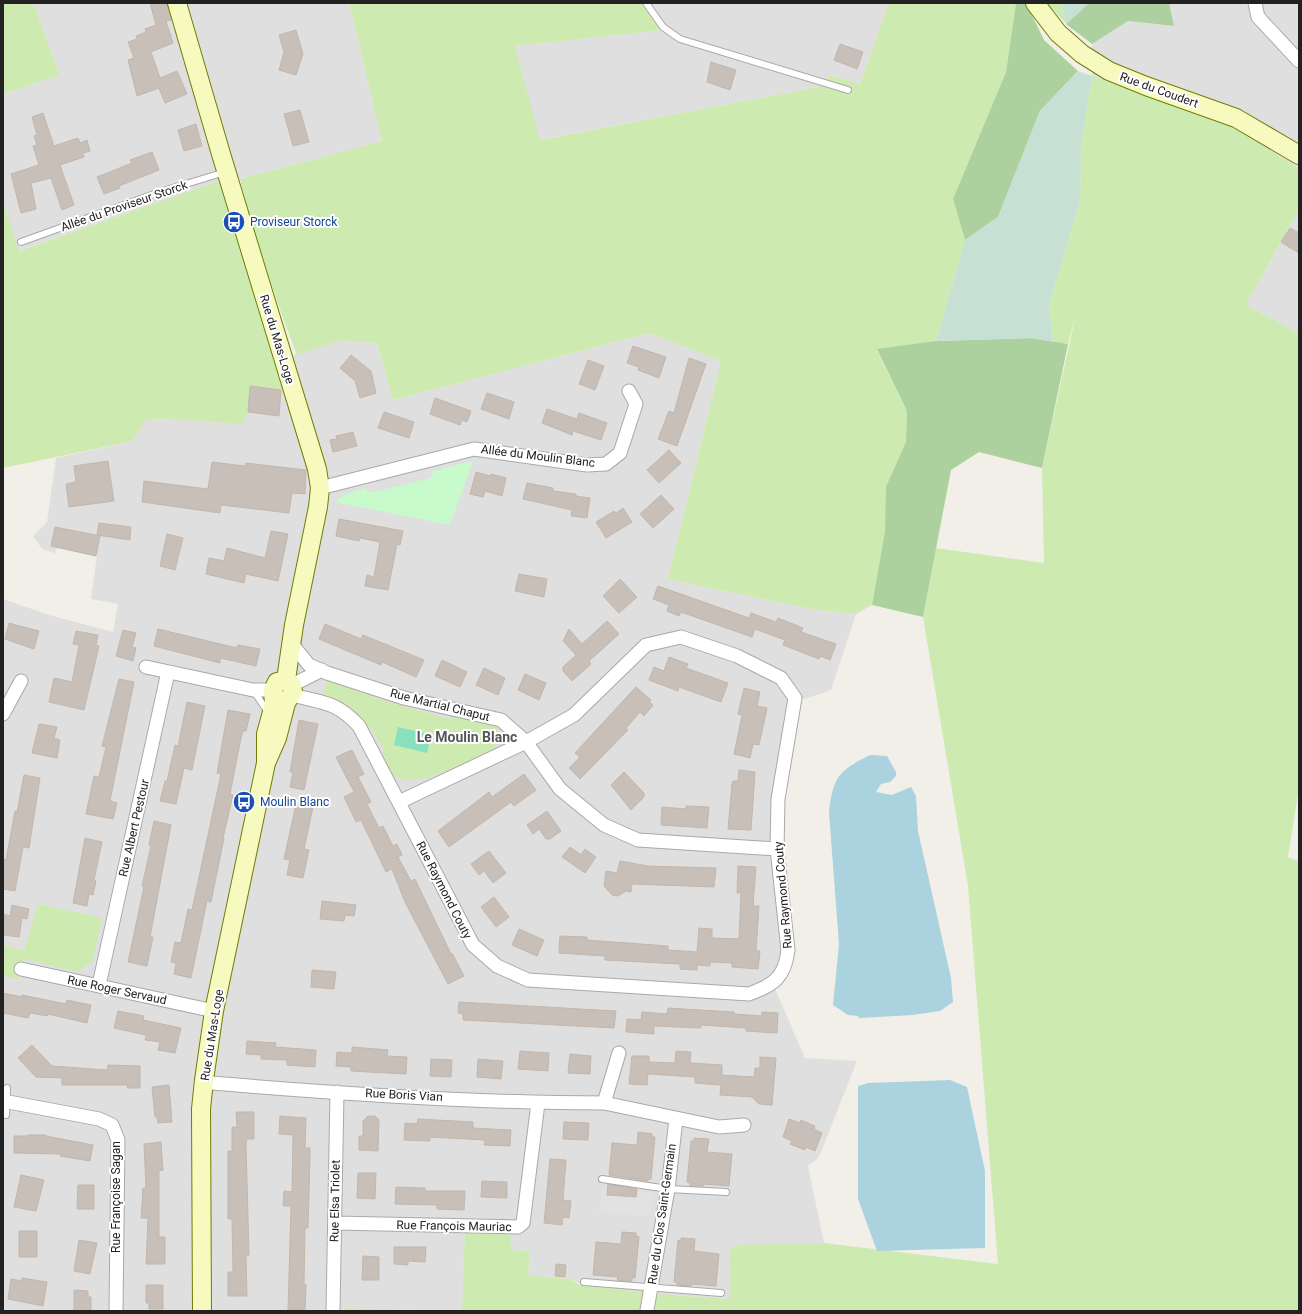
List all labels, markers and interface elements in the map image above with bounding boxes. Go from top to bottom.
street label: Rue du Coudert [1118,69,1200,111]
street label: Allée du Proviseur Storck [59,177,190,234]
bus stop icon: Proviseur Storck [221,209,247,235]
place label: Proviseur Storck [250,215,338,229]
street label: Rue du Mas-Loge [257,293,297,385]
street label: Allée du Moulin Blanc [480,442,596,470]
street label: Rue Martial Chaput [389,686,491,724]
district label: Le Moulin Blanc [417,729,517,745]
street label: Rue Albert Pestour [116,778,152,878]
bus stop icon: Moulin Blanc [231,789,257,815]
place label: Moulin Blanc [260,795,329,809]
street label: Rue Raymond Couty [413,839,475,941]
street label: Rue Raymond Couty [771,841,795,949]
street label: Rue Roger Servaud [66,973,168,1007]
street label: Rue du Mas-Loge [198,988,226,1082]
street label: Rue Boris Vian [365,1086,443,1104]
street label: Rue Françoise Sagan [109,1141,123,1253]
street label: Rue du Clos Saint-Germain [645,1143,679,1285]
street label: Rue Elsa Triolet [327,1160,343,1242]
street label: Rue François Mauriac [396,1218,512,1234]

